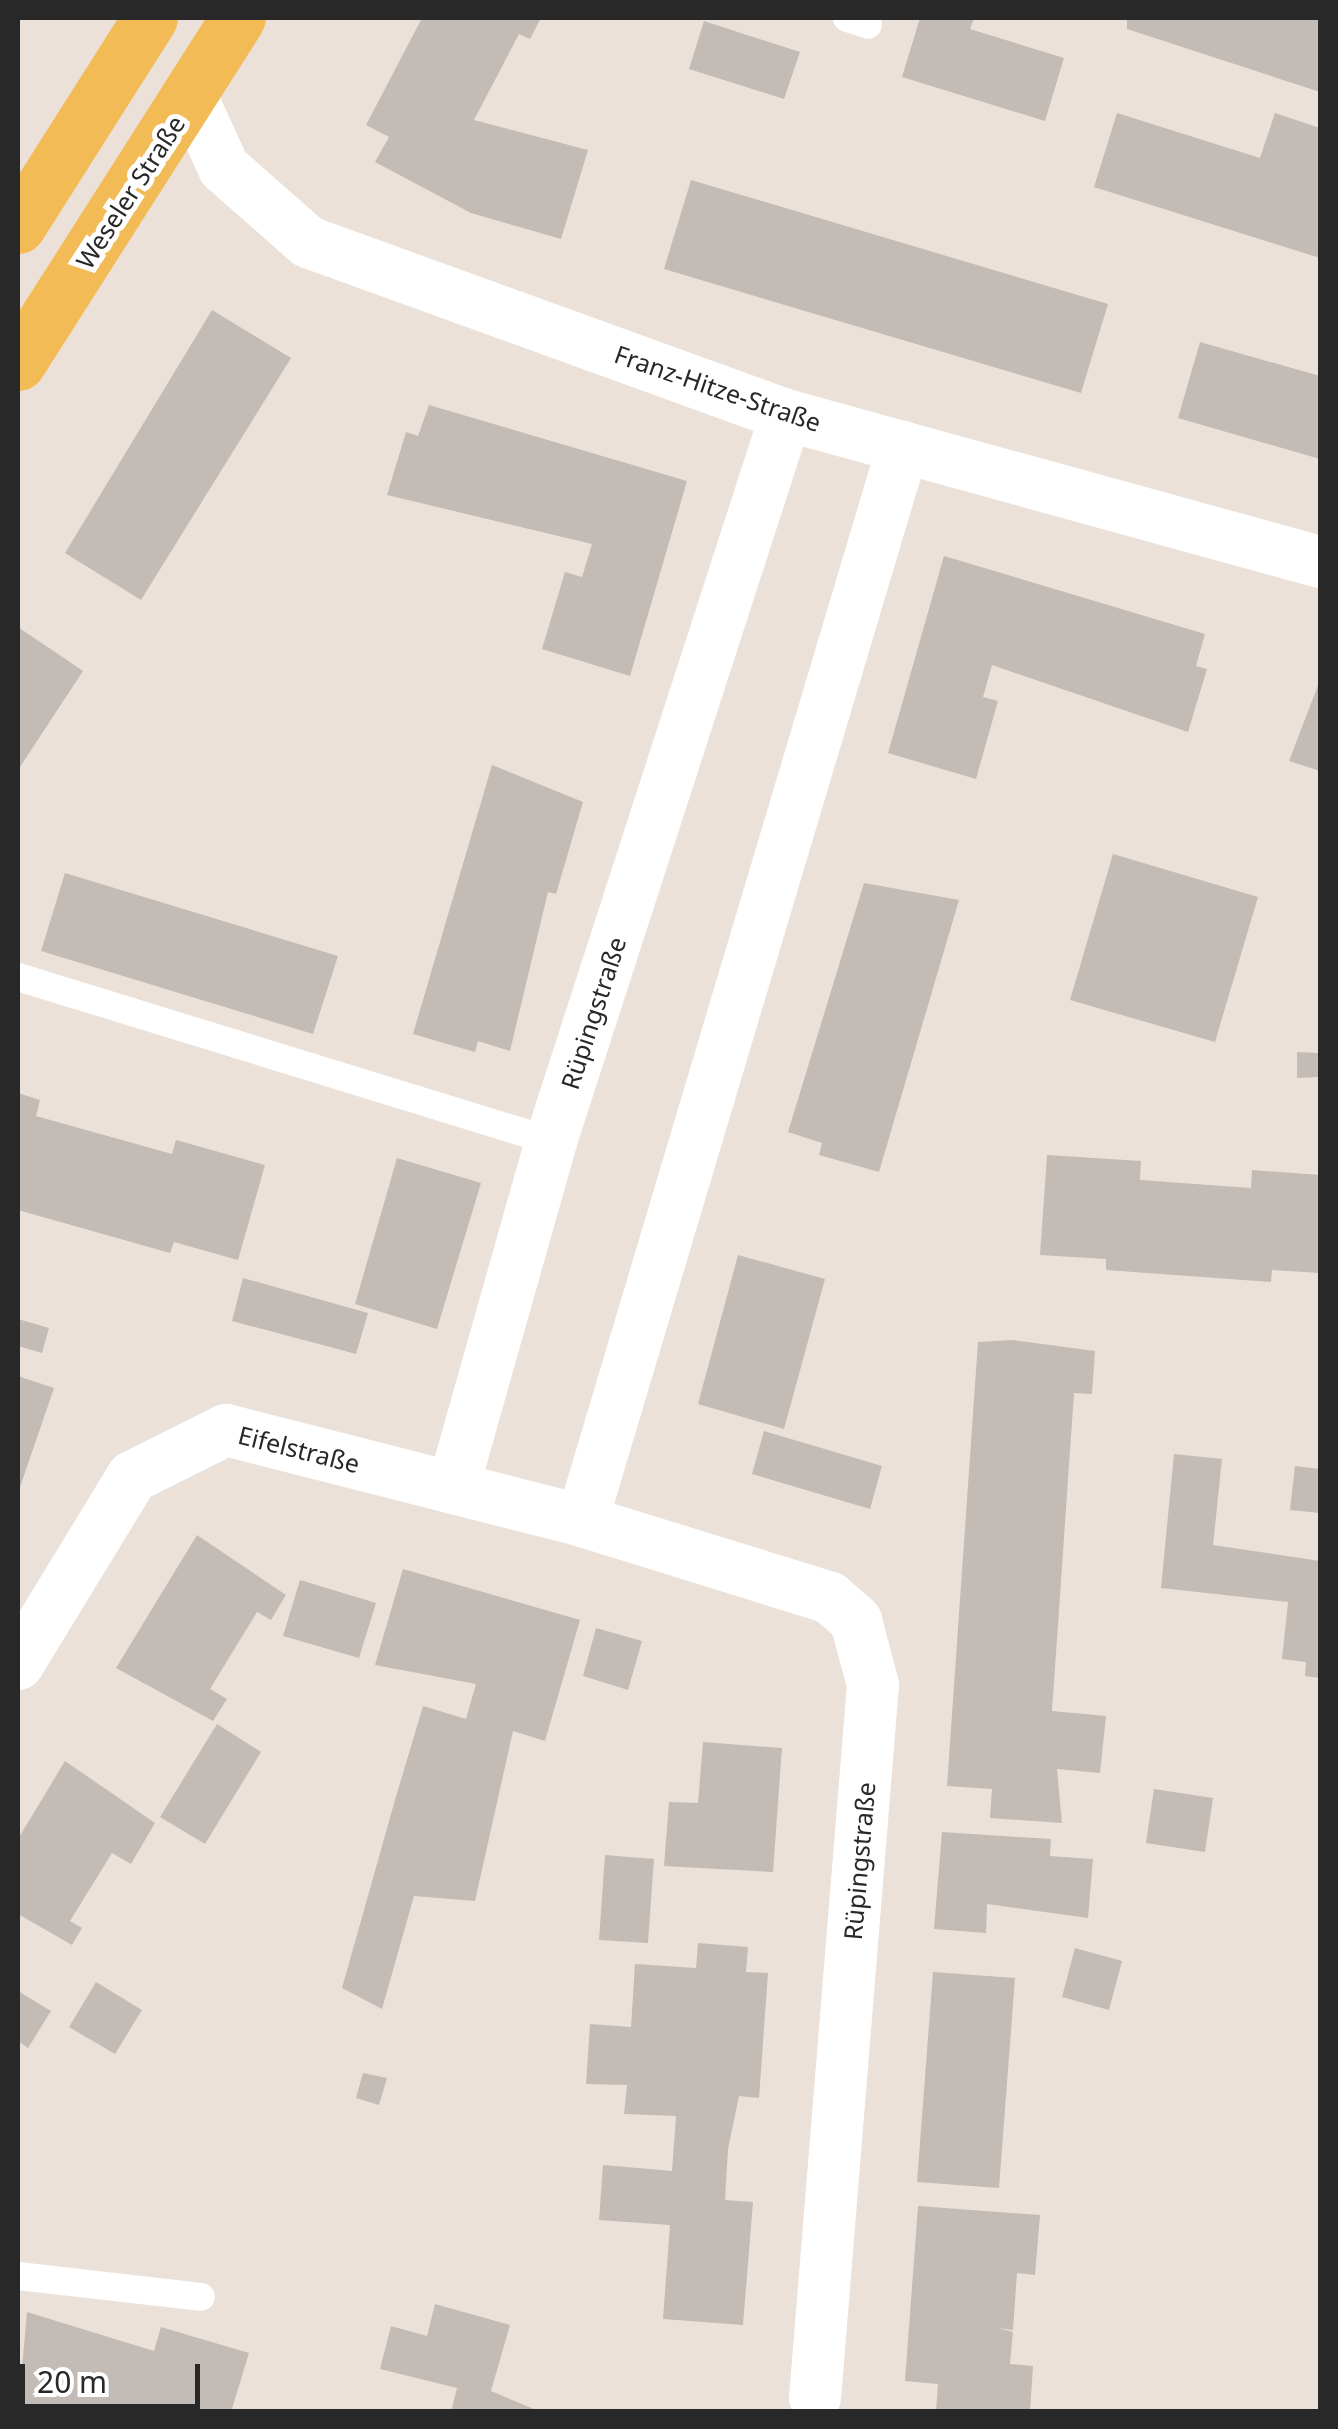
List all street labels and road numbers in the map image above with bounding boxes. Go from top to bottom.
street label: Weseler Straße [69,110,191,274]
street label: Franz-Hitze-Straße [611,339,825,437]
street label: Rüpingstraße [554,933,632,1093]
street label: Eifelstraße [235,1419,363,1479]
street label: Rüpingstraße [837,1781,881,1941]

